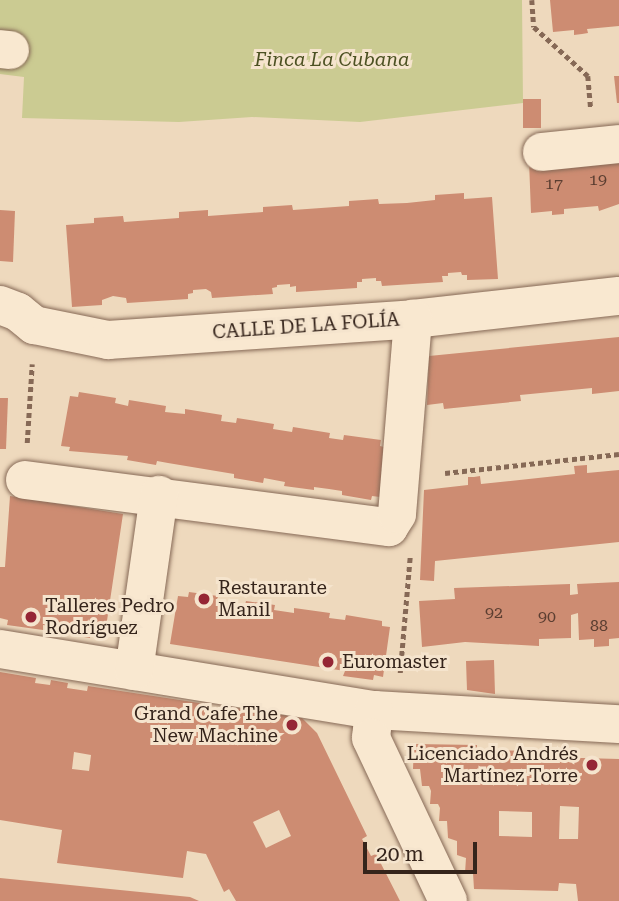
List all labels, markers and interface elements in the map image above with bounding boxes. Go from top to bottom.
park label: Finca La Cubana [255,49,409,71]
house number: 19 [589,170,607,190]
house number: 17 [545,174,563,194]
street label: CALLE DE LA FOLÍA [212,308,400,344]
place label: Restaurante Manil [218,577,327,621]
marker: Restaurante Manil [196,591,212,607]
place label: Talleres Pedro Rodríguez [45,595,175,639]
house number: 92 [485,603,503,623]
house number: 90 [538,607,556,627]
marker: Talleres Pedro Rodríguez [23,609,39,625]
house number: 88 [590,616,608,636]
place label: Euromaster [342,651,447,673]
marker: Euromaster [320,654,336,670]
place label: Grand Cafe The New Machine [134,703,278,747]
marker: Grand Cafe The New Machine [284,717,300,733]
place label: Licenciado Andrés Martínez Torre [407,743,578,787]
marker: Licenciado Andrés Martínez Torre [584,757,600,773]
scale bar [367,828,481,872]
text: 20 m [376,842,424,866]

